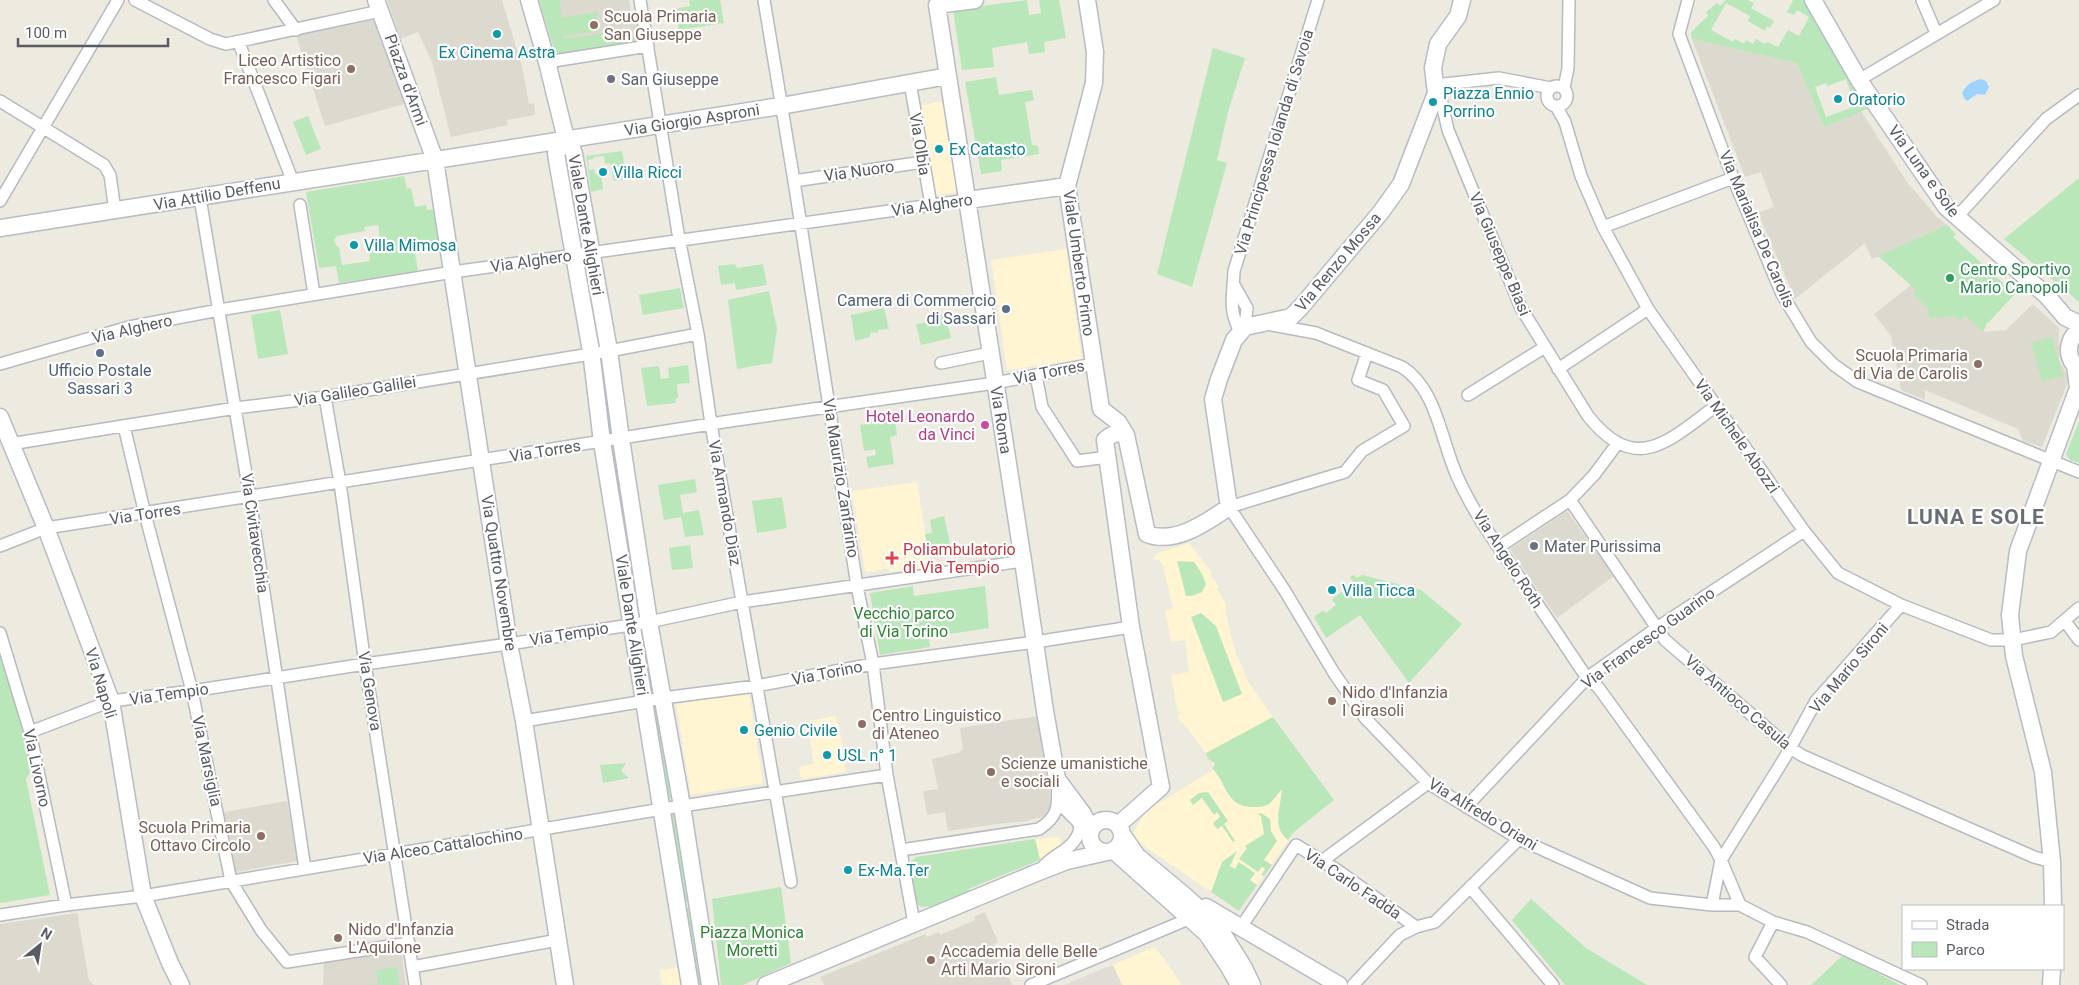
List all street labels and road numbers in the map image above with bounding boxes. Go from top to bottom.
street label: Via Principessa Iolanda di Savoia [1231,27,1317,257]
street label: Piazza d'Armi [381,32,431,128]
street label: Via Giorgio Asproni [623,100,761,140]
street label: Via Olbia [906,111,934,177]
street label: Via Luna e Sole [1884,121,1964,221]
street label: Via Marialisa De Carolis [1715,148,1799,310]
street label: Viale Dante Alighieri [564,153,608,297]
street label: Via Nuoro [823,157,895,185]
street label: Via Attilio Deffenu [152,173,282,215]
street label: Viale Umberto Primo [1059,189,1099,337]
street label: Via Giuseppe Biasi [1465,189,1535,319]
street label: Via Alghero [890,190,974,220]
street label: Via Renzo Mossa [1291,209,1385,315]
street label: Via Alghero [489,246,573,276]
street label: Via Alghero [90,311,174,347]
street label: Via Torres [1012,356,1086,388]
street label: Via Galileo Galilei [293,372,417,410]
street label: Via Michele Abozzi [1691,375,1783,497]
street label: Via Roma [986,385,1016,455]
street label: Via Maurizio Zanfarino [819,397,863,559]
street label: Via Torres [508,436,582,466]
street label: Via Armando Diaz [705,439,745,567]
street label: Via Civitavecchia [237,472,273,594]
street label: Via Quattro Novembre [477,494,521,652]
street label: Via Torres [108,499,182,529]
street label: Via Angelo Roth [1469,506,1547,612]
street label: Viale Dante Alighieri [611,553,653,697]
street label: Via Francesco Guarino [1578,583,1718,693]
street label: Via Tempio [528,618,610,650]
street label: Via Mario Sironi [1806,619,1892,717]
street label: Via Napoli [81,645,121,721]
street label: Via Genova [354,650,386,732]
street label: Via Antioco Casula [1681,651,1795,753]
street label: Via Torino [790,657,864,689]
street label: Via Tempio [128,679,210,709]
street label: Via Marsiglia [188,714,226,808]
street label: Via Livorno [19,727,55,809]
street label: Via Alfredo Oriani [1425,774,1541,854]
street label: Via Alceo Cattalochino [362,824,524,868]
street label: Via Carlo Fadda [1301,845,1405,923]

